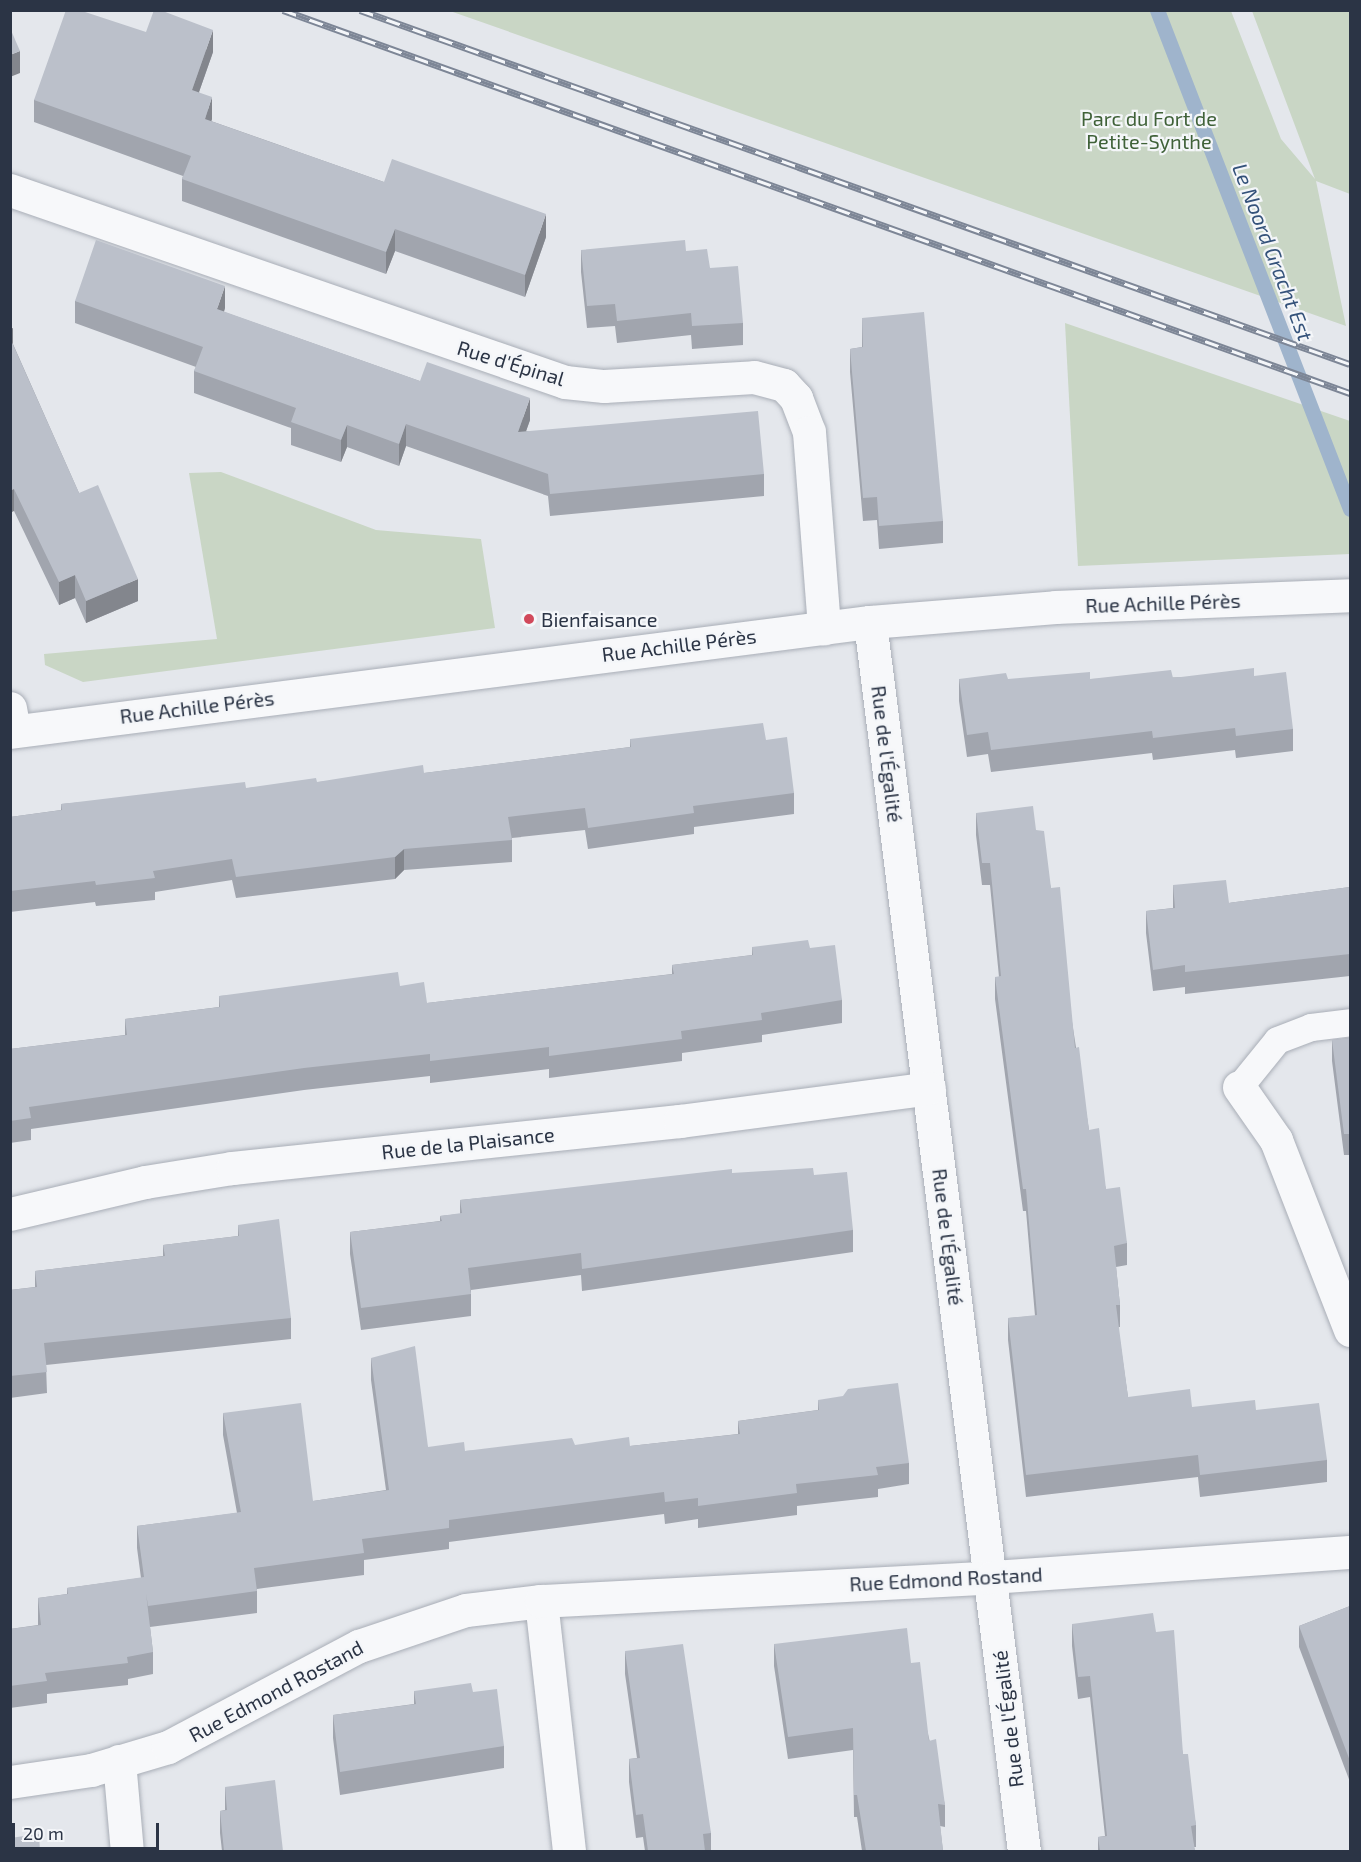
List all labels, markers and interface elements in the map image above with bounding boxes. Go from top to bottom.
park label: Parc du Fort de Petite-Synthe [1081,107,1217,154]
water label: Le Noord Gracht Est [1227,160,1319,344]
street label: Rue d'Épinal [454,335,568,391]
street label: Rue Achille Pérès [1085,588,1241,618]
place label: Bienfaisance [541,607,657,631]
marker: Bienfaisance [522,612,536,626]
street label: Rue Achille Pérès [600,624,758,666]
street label: Rue de l'Égalité [867,684,907,824]
street label: Rue Achille Pérès [118,686,276,728]
street label: Rue de la Plaisance [380,1122,556,1164]
street label: Rue de l'Égalité [928,1167,968,1307]
street label: Rue Edmond Rostand [849,1562,1043,1596]
street label: Rue Edmond Rostand [185,1635,367,1747]
street label: Rue de l'Égalité [988,1649,1028,1789]
scale bar [15,1811,162,1849]
text: 20 m [23,1822,64,1844]

